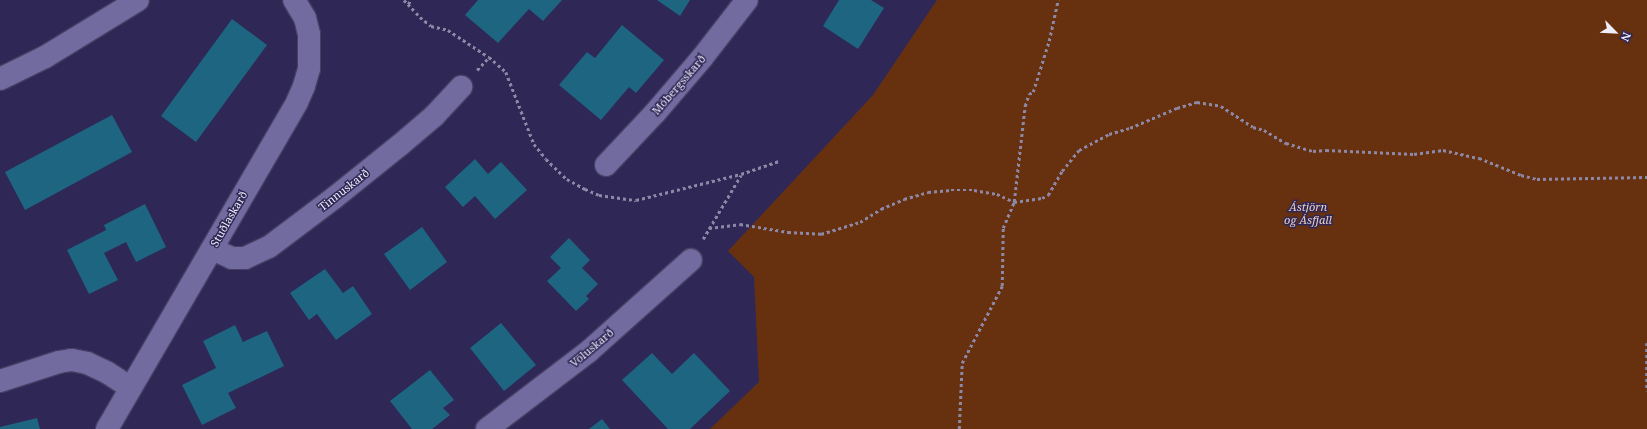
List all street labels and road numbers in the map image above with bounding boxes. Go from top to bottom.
street label: Móbergsskarð [650,53,708,117]
street label: Tinnuskarð [316,166,372,214]
street label: Stuðlaskarð [208,189,250,249]
street label: Völuskarð [568,326,616,370]

